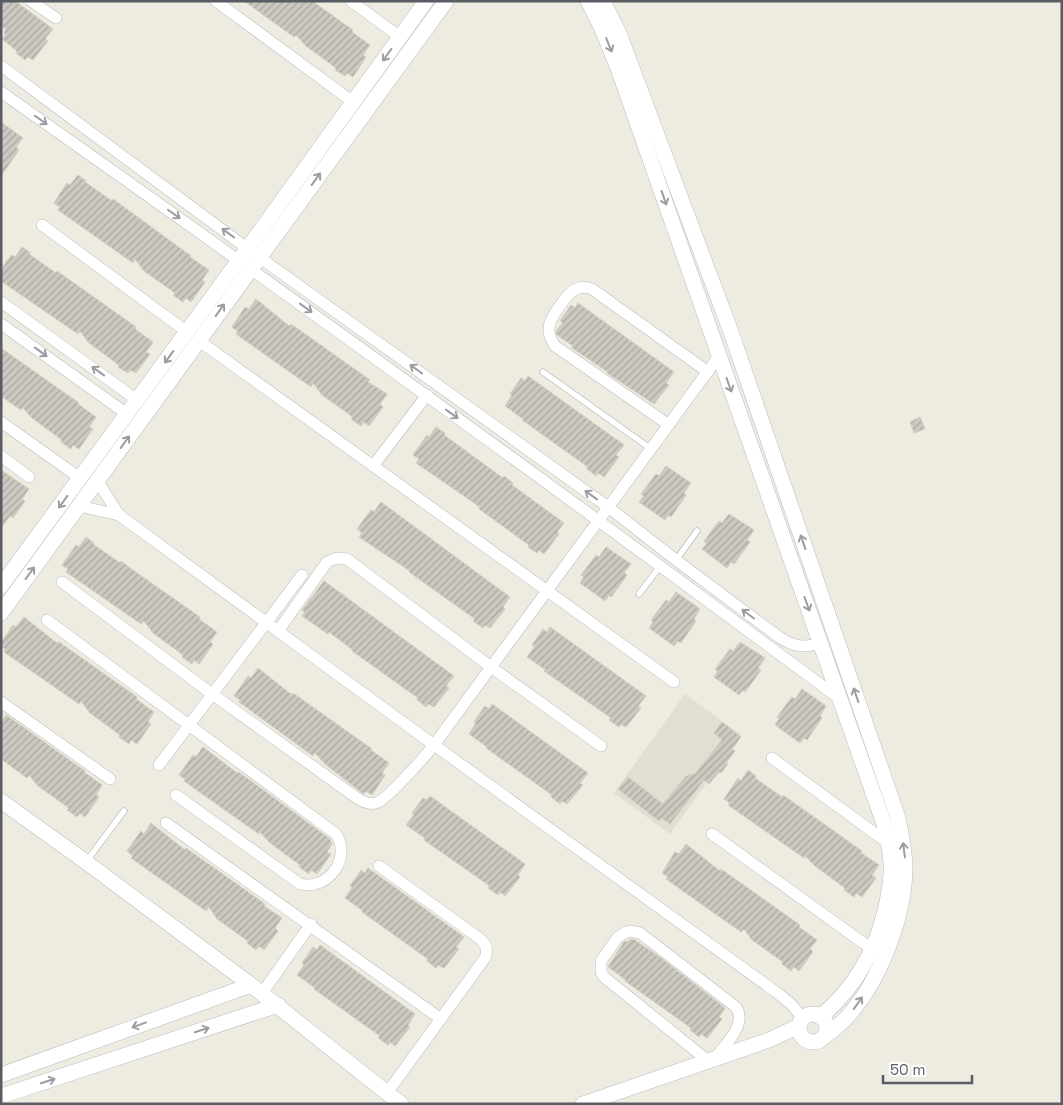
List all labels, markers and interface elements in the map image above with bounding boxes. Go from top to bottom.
one-way arrow [605,37,614,52]
one-way arrow [382,48,392,62]
one-way arrow [34,115,48,125]
one-way arrow [311,172,321,186]
one-way arrow [660,190,669,206]
one-way arrow [167,209,181,219]
one-way arrow [221,228,235,238]
one-way arrow [299,303,312,314]
one-way arrow [215,304,226,317]
one-way arrow [34,347,48,357]
one-way arrow [164,350,174,364]
one-way arrow [409,364,423,374]
one-way arrow [91,366,105,376]
one-way arrow [725,376,734,392]
one-way arrow [445,409,459,419]
one-way arrow [120,435,130,449]
one-way arrow [584,490,598,500]
one-way arrow [57,495,68,508]
one-way arrow [798,534,807,550]
one-way arrow [25,566,35,580]
one-way arrow [803,595,812,611]
one-way arrow [741,609,755,619]
one-way arrow [850,688,860,704]
one-way arrow [898,843,908,859]
one-way arrow [853,996,863,1010]
one-way arrow [132,1021,148,1030]
one-way arrow [194,1025,210,1035]
scale bar [883,1052,972,1084]
text: 50 m [890,1060,925,1079]
one-way arrow [39,1076,55,1085]

